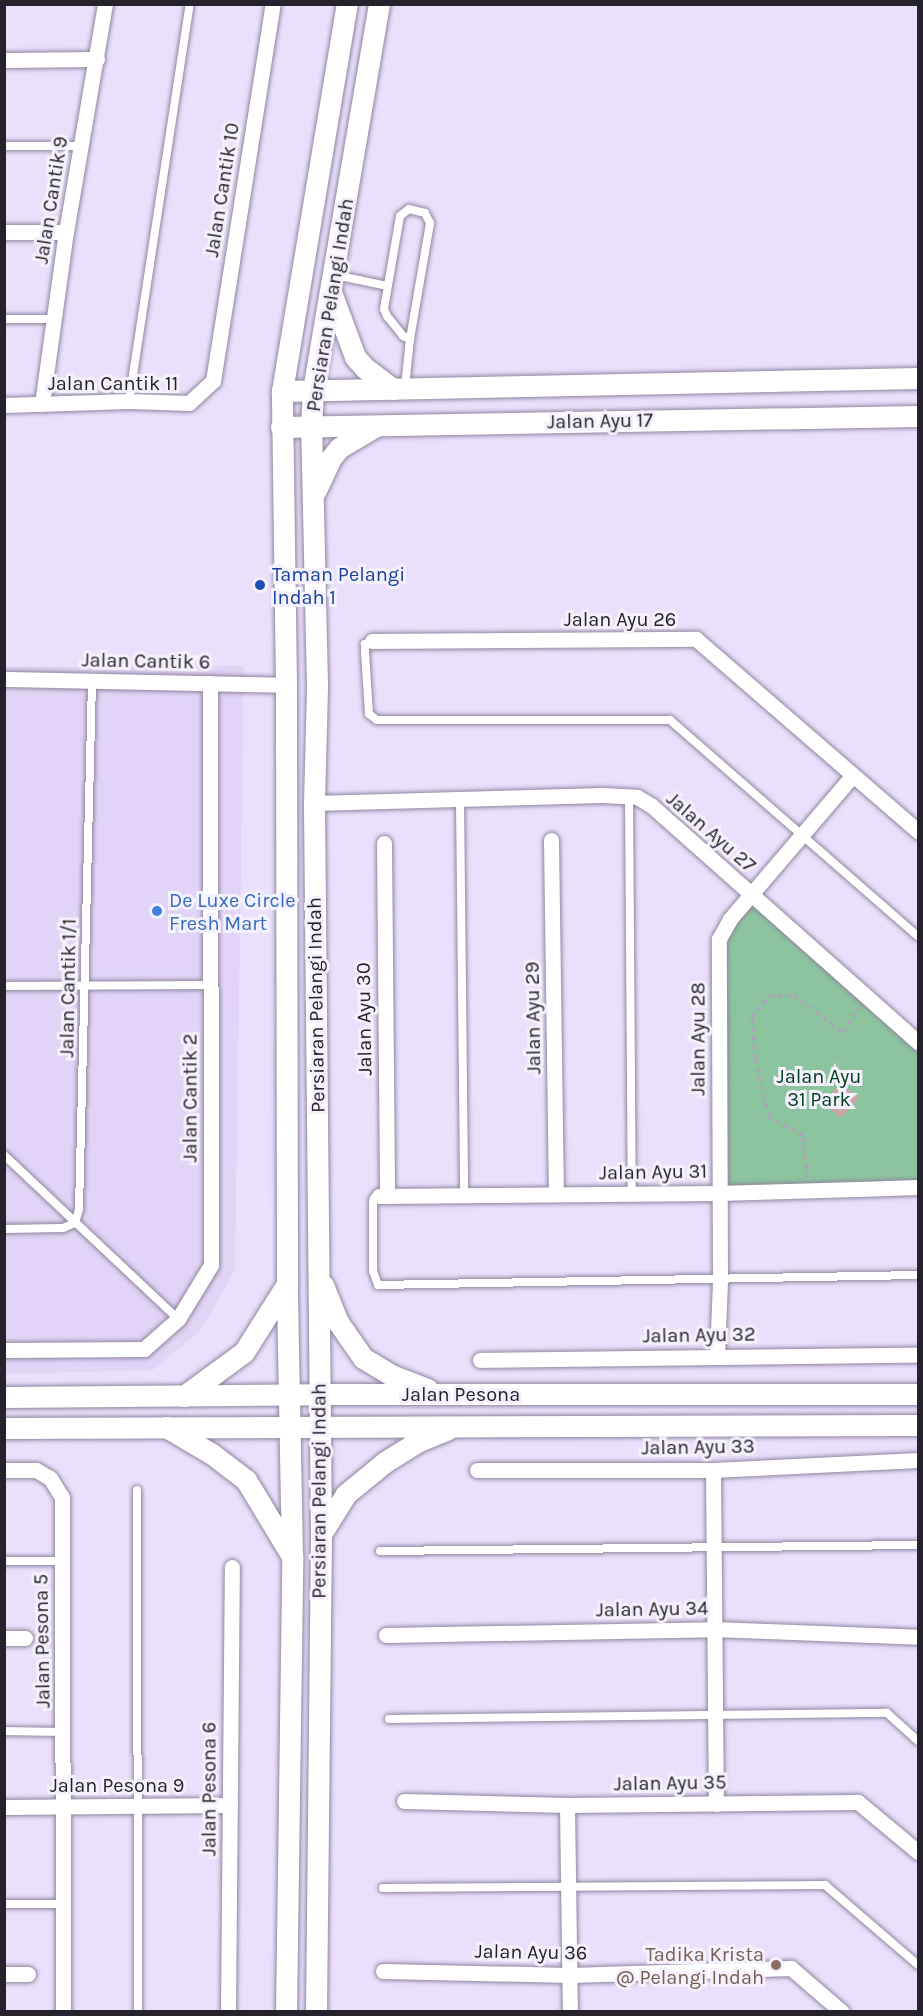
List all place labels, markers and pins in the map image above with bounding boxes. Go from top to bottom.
place label: Taman Pelangi Indah 1 [272,562,405,609]
marker: Taman Pelangi Indah 1 [253,578,267,592]
place label: De Luxe Circle Fresh Mart [169,888,296,935]
marker: De Luxe Circle Fresh Mart [150,904,164,918]
place label: Tadika Krista @ Pelangi Indah [616,1942,764,1989]
marker: Tadika Krista @ Pelangi Indah [769,1958,783,1972]

